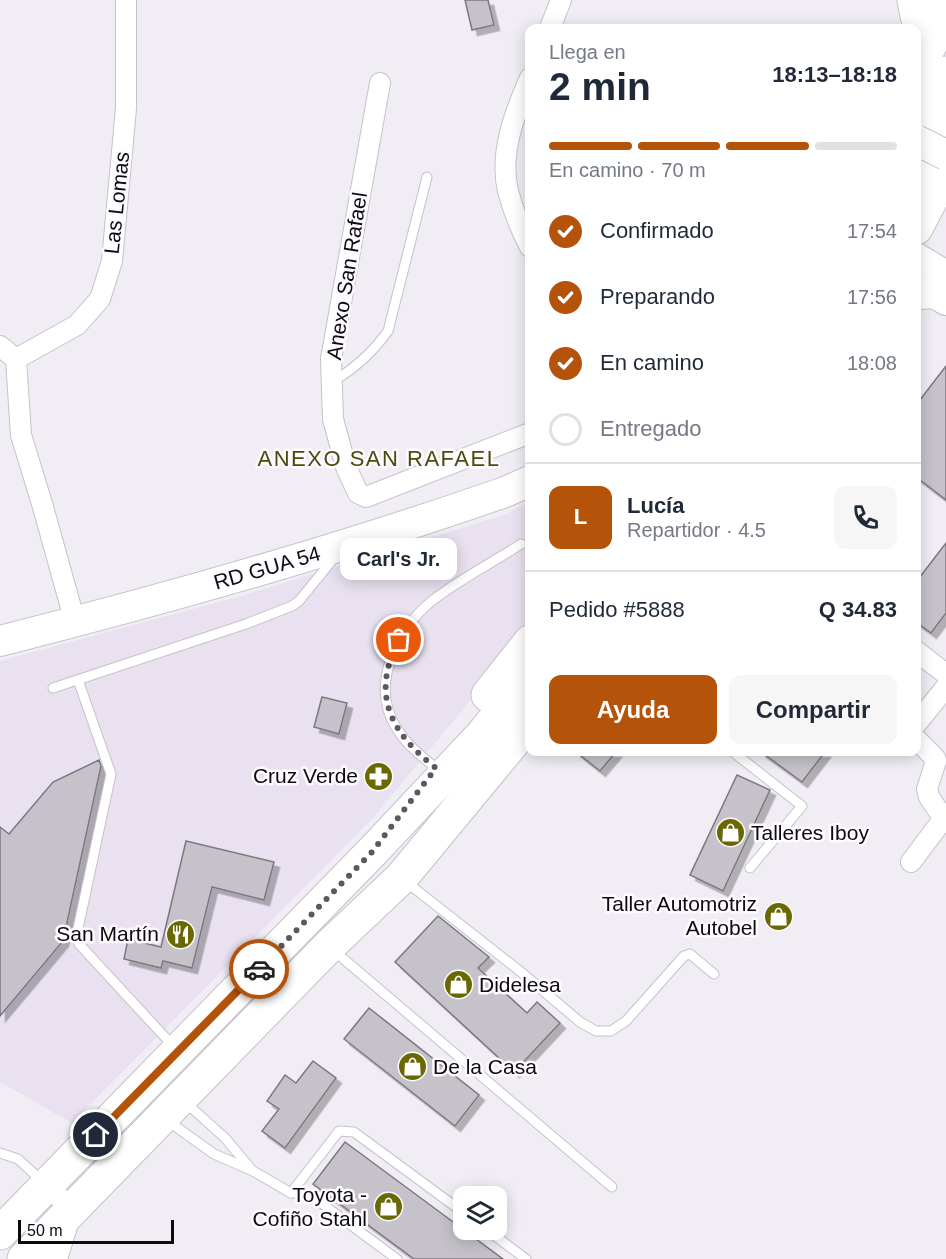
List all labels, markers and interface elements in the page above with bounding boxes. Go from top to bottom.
text: Llega en [549,41,626,63]
text: 18:13–18:18 [772,62,897,87]
text: 2 min [549,65,651,108]
street label: Las Lomas [100,151,133,255]
text: En camino · 70 m [549,159,706,181]
street label: Anexo San Rafael [322,191,371,361]
icon: check [549,215,582,248]
text: Confirmado [600,218,714,243]
text: 17:54 [847,220,897,242]
icon: check [549,281,582,314]
text: Preparando [600,284,715,309]
text: 17:56 [847,286,897,308]
icon: check [549,347,582,380]
text: En camino [600,350,704,375]
text: 18:08 [847,352,897,374]
text: Entregado [600,416,702,441]
district label: ANEXO SAN RAFAEL [258,446,500,471]
button: phone [834,486,897,549]
text: Lucía [627,493,684,518]
text: L [574,504,587,529]
text: Repartidor · 4.5 [627,519,766,541]
callout: Carl's Jr. [340,538,458,580]
street label: RD GUA 54 [211,541,323,594]
text: Carl's Jr. [357,548,440,570]
text: Pedido #5888 [549,597,685,622]
text: Q 34.83 [819,597,897,622]
pin [373,614,424,665]
icon: bag [382,623,415,656]
button: Ayuda [549,675,717,744]
button: Compartir [729,675,897,744]
pharmacy icon: Cruz Verde [363,760,395,792]
place label: Cruz Verde [253,764,358,787]
shop icon: Talleres Iboy [714,817,746,849]
place label: Talleres Iboy [751,821,869,844]
place label: Taller Automotriz Autobel [602,892,757,939]
shop icon: Taller Automotriz Autobel [762,900,794,932]
restaurant icon: San Martín [164,918,196,950]
place label: San Martín [56,922,159,945]
courier [229,939,289,999]
icon: car [243,953,276,986]
shop icon: Didelesa [442,969,474,1001]
place label: Didelesa [479,973,561,996]
shop icon: De la Casa [396,1051,428,1083]
place label: De la Casa [433,1055,537,1078]
pin [70,1109,121,1160]
icon: home [79,1118,112,1151]
place label: Toyota - Cofiño Stahl [253,1183,367,1230]
map controls [453,1186,507,1240]
button: layers [453,1186,507,1240]
shop icon: Toyota - Cofiño Stahl [372,1191,404,1223]
scale bar [18,1217,174,1244]
text: 50 m [27,1222,63,1239]

